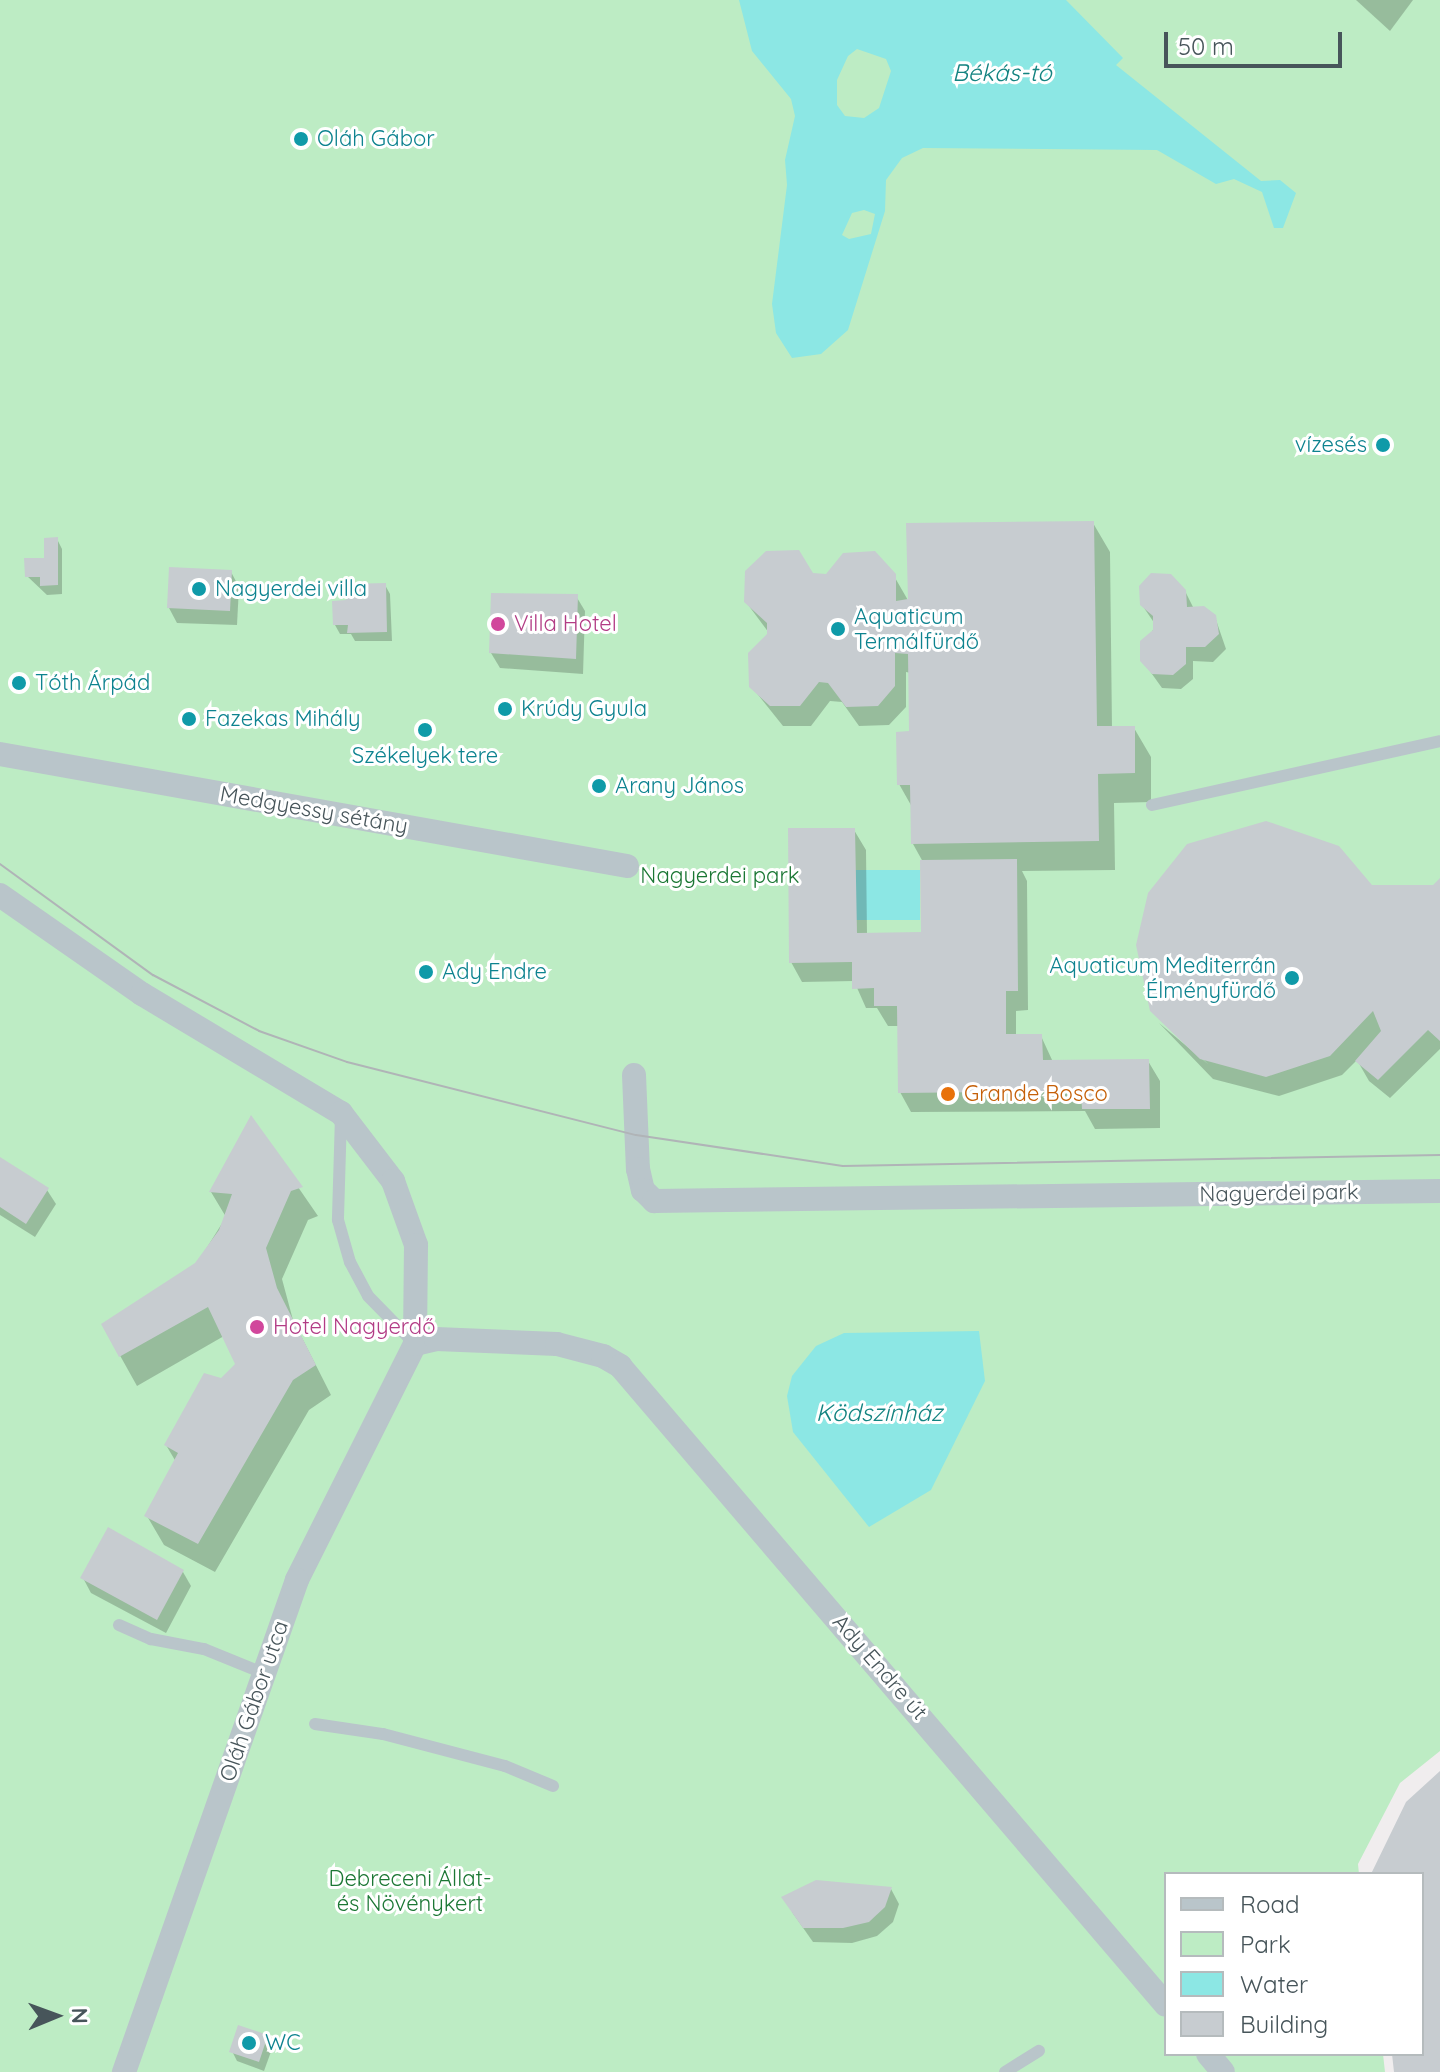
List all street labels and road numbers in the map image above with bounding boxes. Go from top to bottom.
street label: Medgyessy sétány [218,780,410,840]
street label: Nagyerdei park [1199,1178,1359,1208]
street label: Ady Endre út [827,1609,933,1725]
street label: Oláh Gábor utca [214,1617,294,1785]

